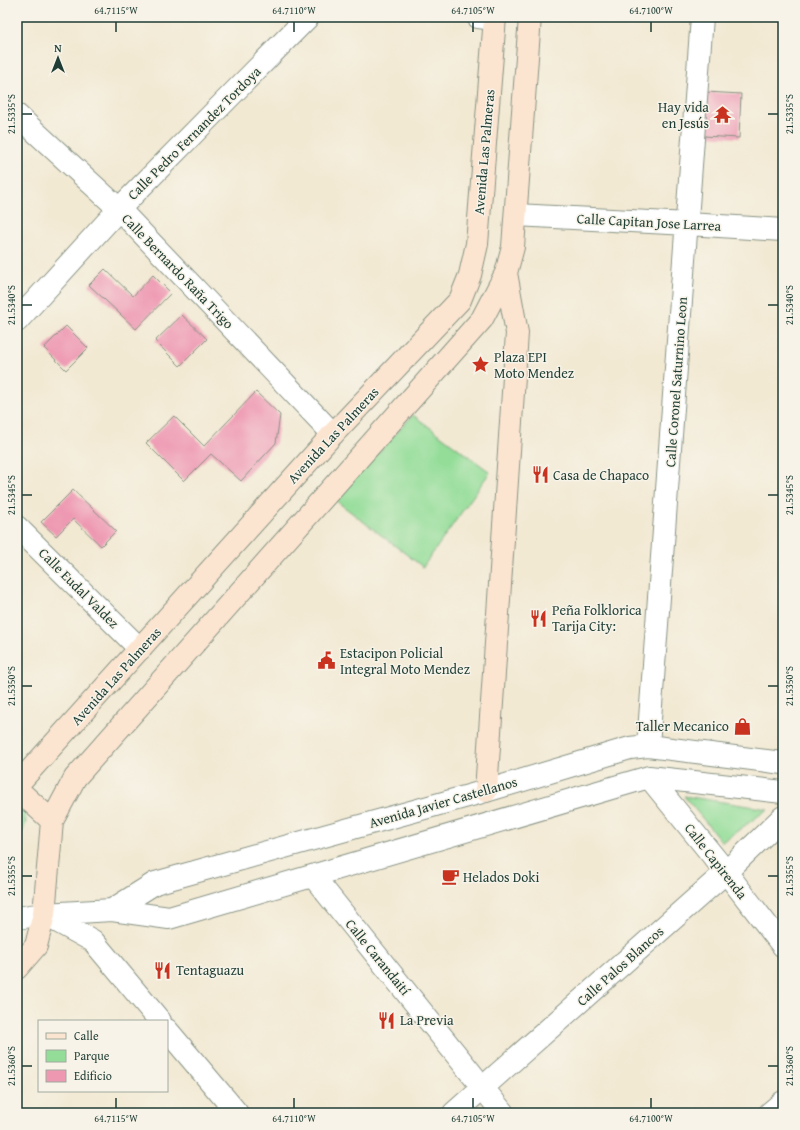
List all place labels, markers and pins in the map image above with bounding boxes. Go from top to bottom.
place label: Hay vida en Jesús [658,97,709,133]
temple icon: Hay vida en Jesús [712,105,732,125]
place label: Plaza EPI Moto Mendez [494,347,574,383]
place icon: Plaza EPI Moto Mendez [471,355,491,375]
restaurant icon: Casa de Chapaco [530,465,550,485]
place label: Casa de Chapaco [553,465,649,485]
place label: Peña Folklorica Tarija City: [552,600,642,636]
restaurant icon: Peña Folklorica Tarija City: [529,608,549,628]
place label: Estacipon Policial Integral Moto Mendez [340,643,470,679]
public building icon: Estacipon Policial Integral Moto Mendez [317,651,337,671]
place label: Taller Mecanico [636,716,729,736]
shop icon: Taller Mecanico [732,716,752,736]
cafe icon: Helados Doki [440,867,460,887]
place label: Helados Doki [463,867,539,887]
restaurant icon: Tentaguazu [153,960,173,980]
place label: Tentaguazu [176,960,245,980]
restaurant icon: La Previa [377,1010,397,1030]
place label: La Previa [400,1010,454,1030]

